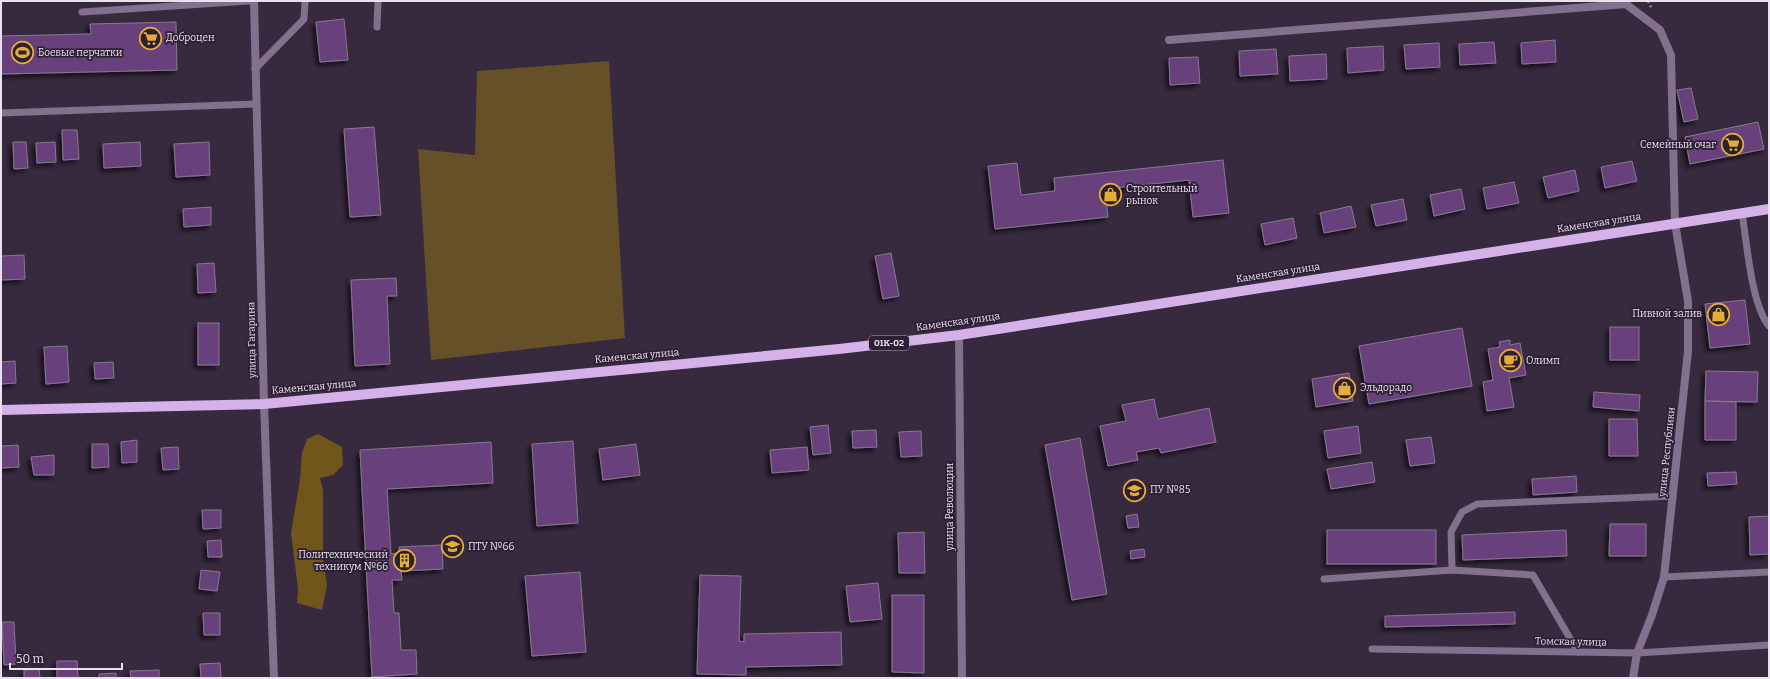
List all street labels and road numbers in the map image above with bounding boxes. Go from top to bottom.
street label: Каменская улица [1556,210,1642,236]
street label: Каменская улица [1235,260,1321,286]
street label: улица Гагарина [245,301,259,379]
street label: Каменская улица [915,310,1001,334]
road number: 01К-02 [869,336,909,350]
street label: Каменская улица [594,346,680,366]
street label: Каменская улица [271,377,357,397]
street label: улица Республики [1655,406,1678,498]
street label: улица Революции [944,463,956,552]
street label: Томская улица [1535,635,1607,649]

